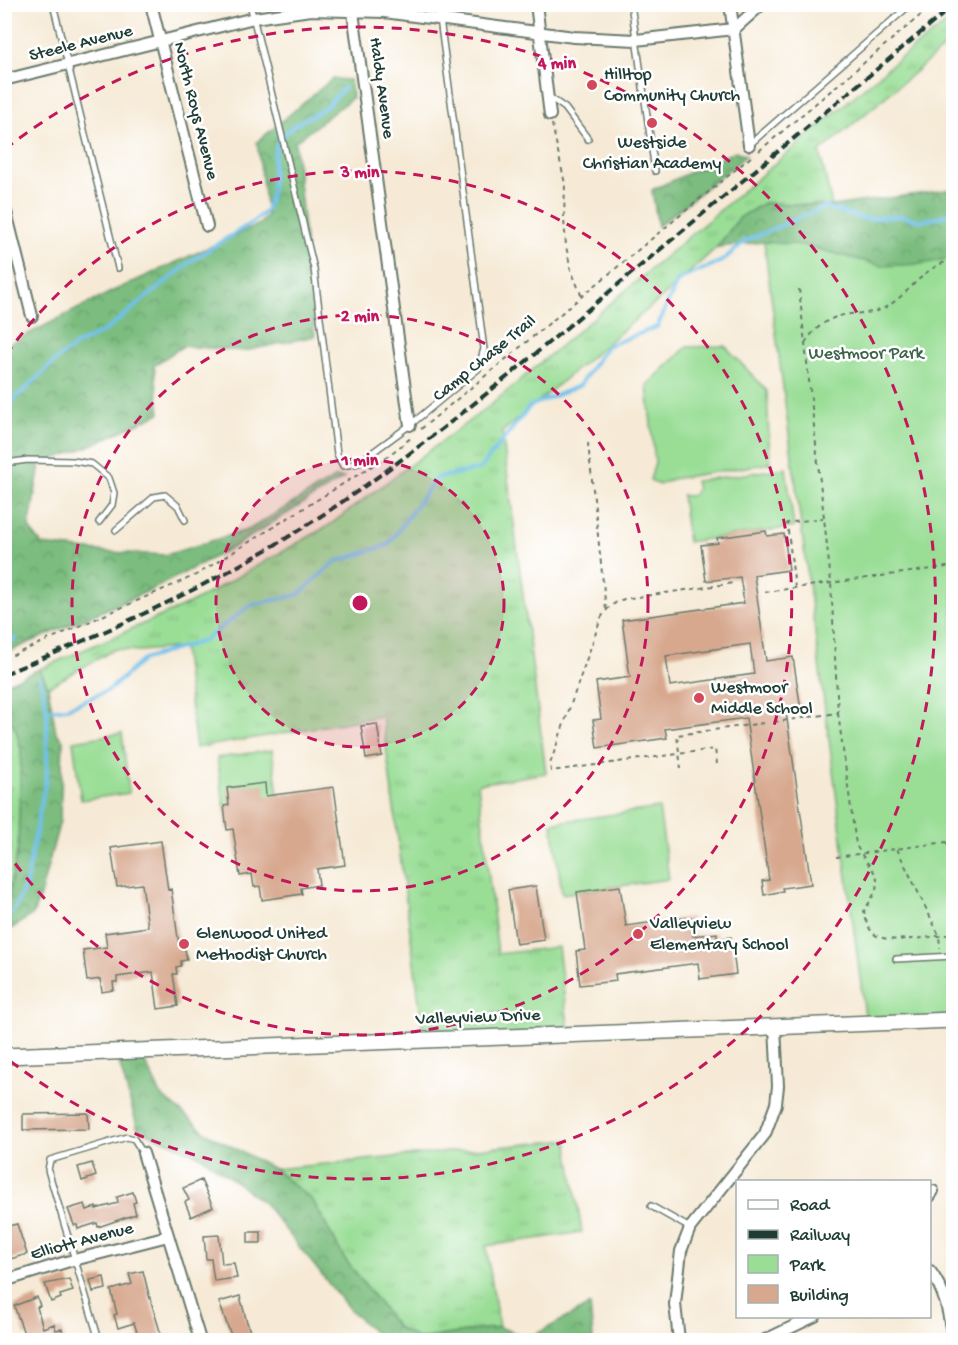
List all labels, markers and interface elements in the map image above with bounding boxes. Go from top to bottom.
street label: Steele Avenue [27,21,136,67]
street label: Haldy Avenue [364,36,399,141]
street label: North Roys Avenue [168,40,222,183]
text: 4 min [537,54,576,75]
place label: Hilltop Community Church [604,65,740,107]
marker: Hilltop Community Church [585,78,599,92]
marker: Westside Christian Academy [645,116,659,130]
place label: Westside Christian Academy [583,133,721,175]
text: 3 min [340,163,380,184]
text: 2 min [341,307,380,328]
street label: Camp Chase Trail [429,311,541,407]
park label: Westmoor Park [809,344,925,365]
text: 1 min [341,451,379,472]
centre of rings [350,593,370,613]
place label: Westmoor Middle School [711,678,813,720]
marker: Westmoor Middle School [692,691,706,705]
place label: Valleyview Elementary School [649,914,789,956]
place label: Glenwood United Methodist Church [196,924,328,966]
marker: Valleyview Elementary School [631,927,645,941]
marker: Glenwood United Methodist Church [177,937,191,951]
street label: Valleyview Drive [414,1005,541,1031]
legend [736,1180,931,1318]
text: Road [790,1196,831,1217]
street label: Elliott Avenue [28,1218,136,1266]
text: Railway [790,1226,850,1247]
text: Park [789,1256,826,1277]
text: Building [789,1286,849,1307]

